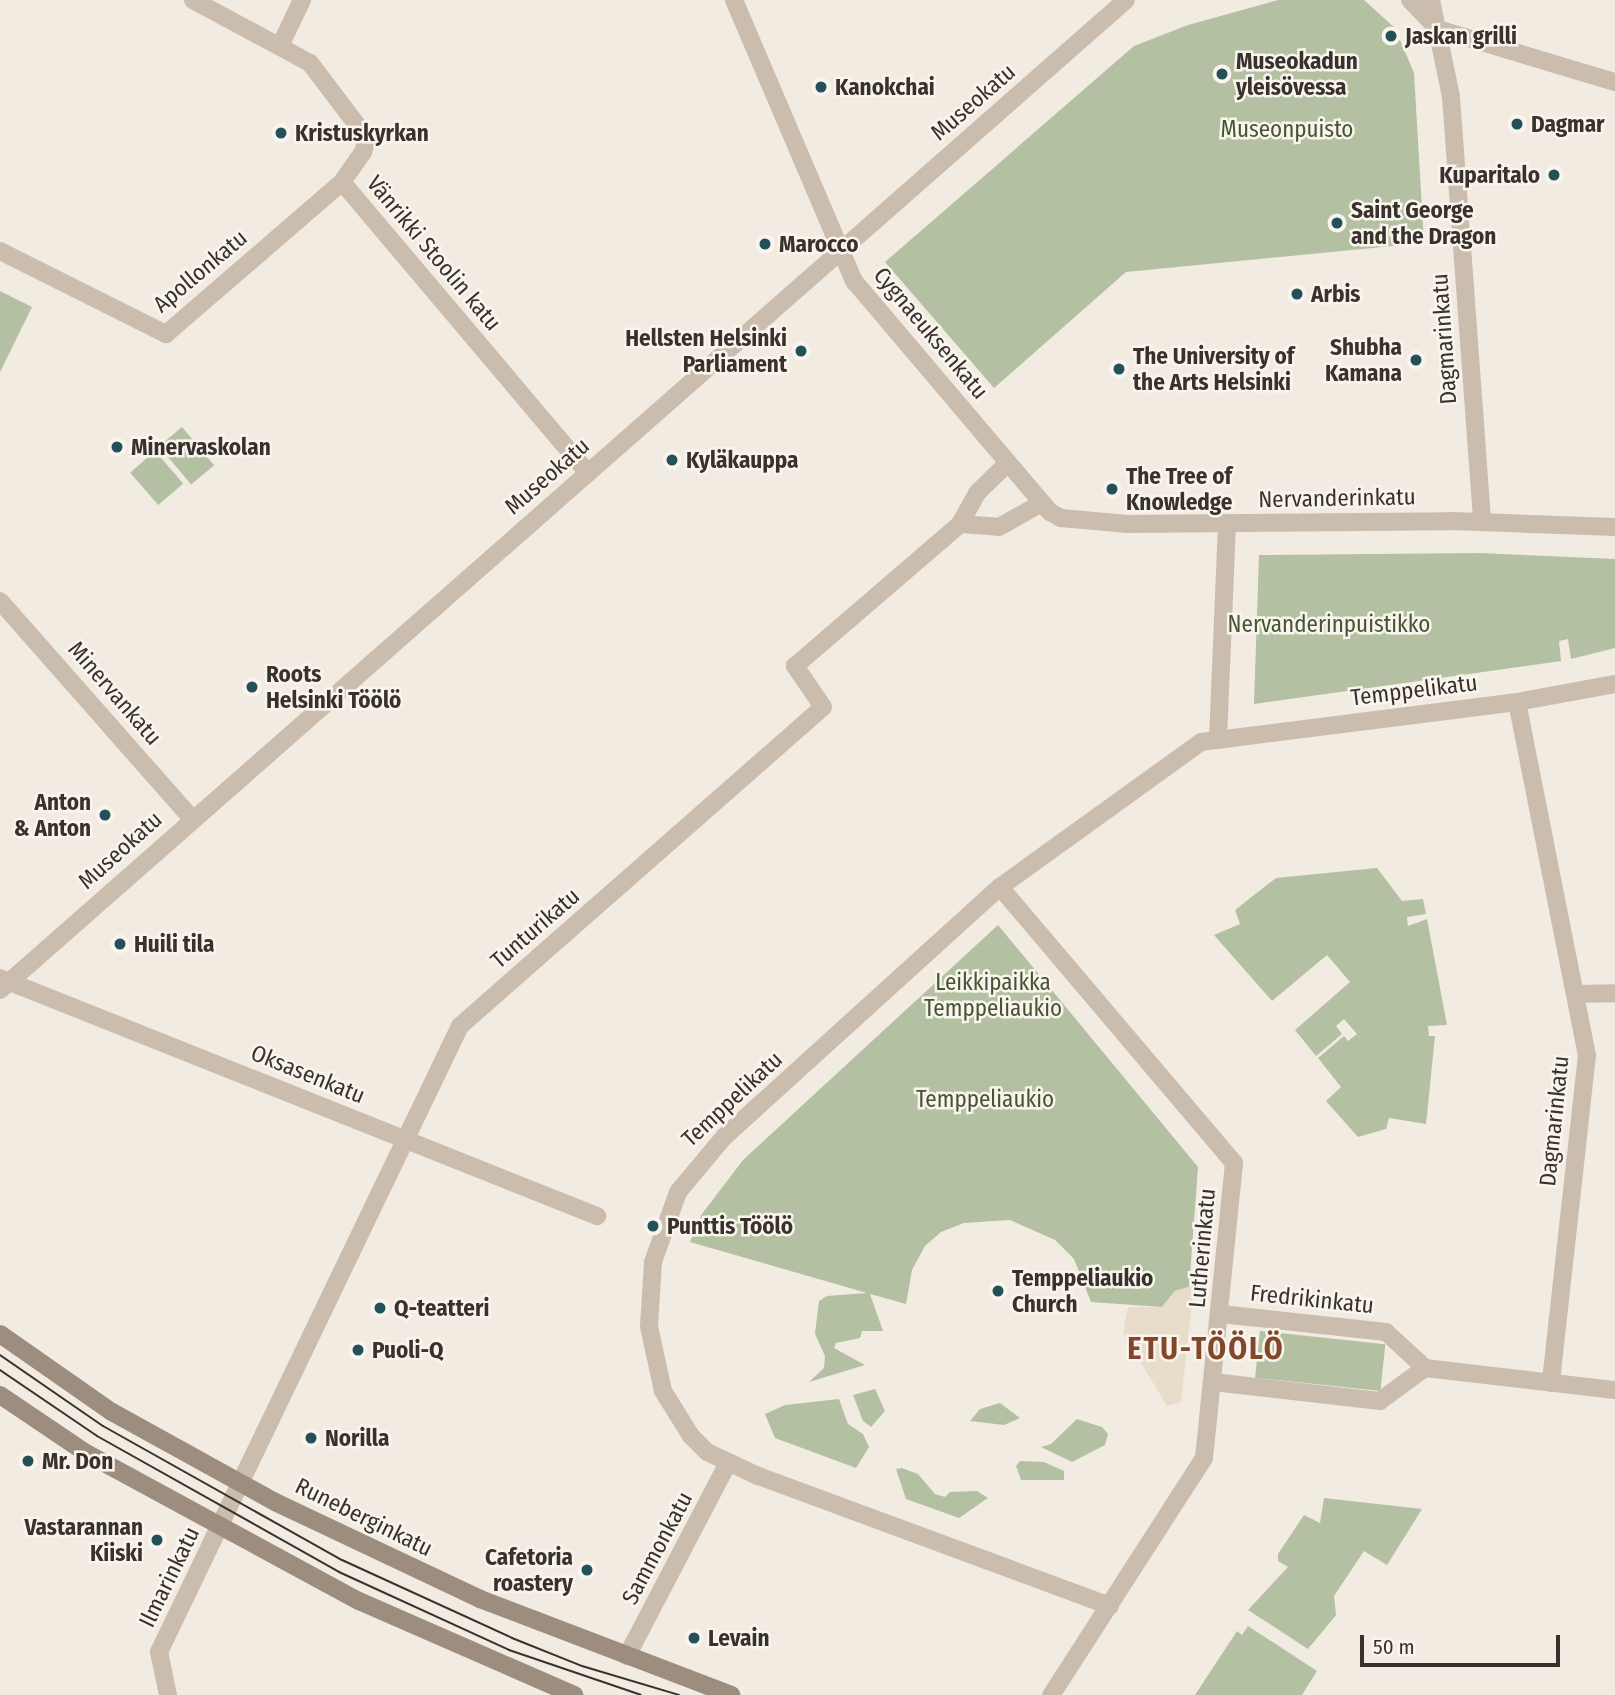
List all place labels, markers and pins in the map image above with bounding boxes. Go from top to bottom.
place label: Jaskan grilli [1405,22,1517,50]
marker: Jaskan grilli [1383,28,1399,44]
place label: Museokadun yleisövessa [1236,47,1358,101]
marker: Museokadun yleisövessa [1214,66,1230,82]
place label: Kanokchai [835,73,935,101]
marker: Kanokchai [813,79,829,95]
place label: Dagmar [1531,110,1604,138]
marker: Dagmar [1509,116,1525,132]
place label: Kristuskyrkan [295,119,429,147]
marker: Kristuskyrkan [273,125,289,141]
place label: Kuparitalo [1439,161,1540,189]
marker: Kuparitalo [1546,167,1562,183]
place label: Saint George and the Dragon [1351,196,1496,250]
marker: Saint George and the Dragon [1329,215,1345,231]
place label: Marocco [779,230,858,258]
marker: Marocco [757,236,773,252]
place label: Arbis [1311,280,1360,308]
marker: Arbis [1289,286,1305,302]
place label: Hellsten Helsinki Parliament [625,324,787,378]
place label: Shubha Kamana [1325,333,1402,387]
place label: The University of the Arts Helsinki [1133,342,1294,396]
marker: Hellsten Helsinki Parliament [793,343,809,359]
marker: Shubha Kamana [1408,352,1424,368]
marker: The University of the Arts Helsinki [1111,361,1127,377]
place label: Minervaskolan [131,433,271,461]
marker: Minervaskolan [109,439,125,455]
place label: Kyläkauppa [686,446,798,474]
marker: Kyläkauppa [664,452,680,468]
place label: The Tree of Knowledge [1126,462,1232,516]
marker: The Tree of Knowledge [1104,481,1120,497]
place label: Roots Helsinki Töölö [266,660,401,714]
marker: Roots Helsinki Töölö [244,679,260,695]
place label: Anton & Anton [14,788,91,842]
marker: Anton & Anton [97,807,113,823]
place label: Huili tila [134,930,214,958]
marker: Huili tila [112,936,128,952]
place label: Punttis Töölö [667,1212,793,1240]
marker: Punttis Töölö [645,1218,661,1234]
place label: Temppeliaukio Church [1012,1264,1153,1318]
marker: Temppeliaukio Church [990,1283,1006,1299]
place label: Q-teatteri [394,1294,489,1322]
marker: Q-teatteri [372,1300,388,1316]
place label: Puoli-Q [372,1336,444,1364]
marker: Puoli-Q [350,1342,366,1358]
place label: Norilla [325,1424,389,1452]
marker: Norilla [303,1430,319,1446]
place label: Mr. Don [42,1447,113,1475]
marker: Mr. Don [20,1453,36,1469]
place label: Vastarannan Kiiski [24,1513,143,1567]
marker: Vastarannan Kiiski [149,1532,165,1548]
place label: Cafetoria roastery [485,1543,573,1597]
marker: Cafetoria roastery [579,1562,595,1578]
place label: Levain [708,1624,770,1652]
marker: Levain [686,1630,702,1646]

